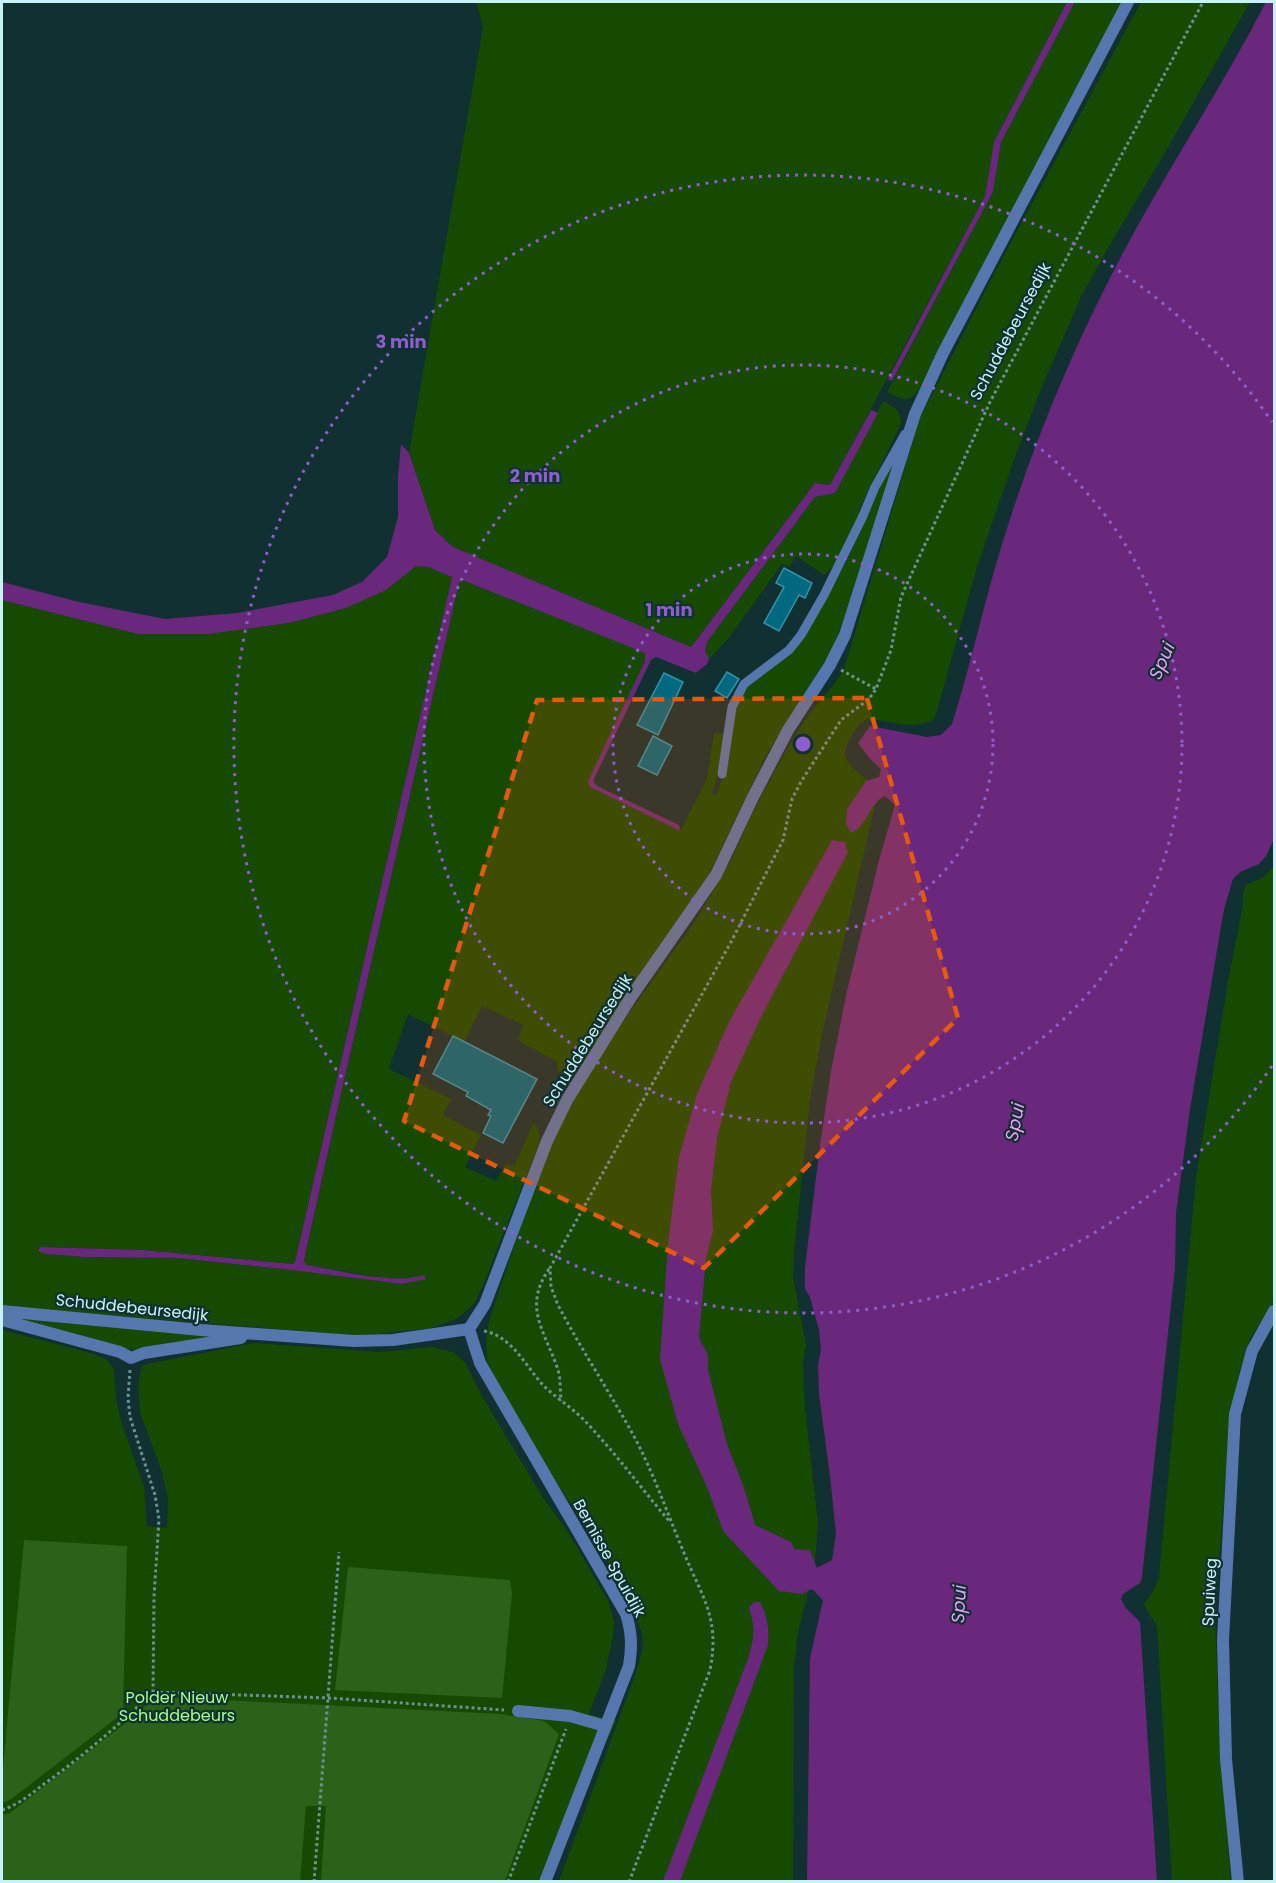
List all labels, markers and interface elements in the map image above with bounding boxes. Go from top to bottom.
street label: Schuddebeursedijk [964,257,1057,404]
text: 3 min [375,329,427,354]
text: 2 min [510,463,560,488]
text: 1 min [645,597,693,622]
water label: Spui [1142,638,1181,684]
centre of rings [793,734,813,754]
street label: Schuddebeursedijk [537,969,638,1111]
water label: Spui [999,1100,1031,1143]
street label: Schuddebeursedijk [55,1288,210,1327]
street label: Bernisse Spuidijk [567,1495,652,1622]
street label: Spuiweg [1196,1557,1223,1627]
water label: Spui [945,1583,972,1624]
park label: Polder Nieuw Schuddebeurs [119,1686,235,1727]

